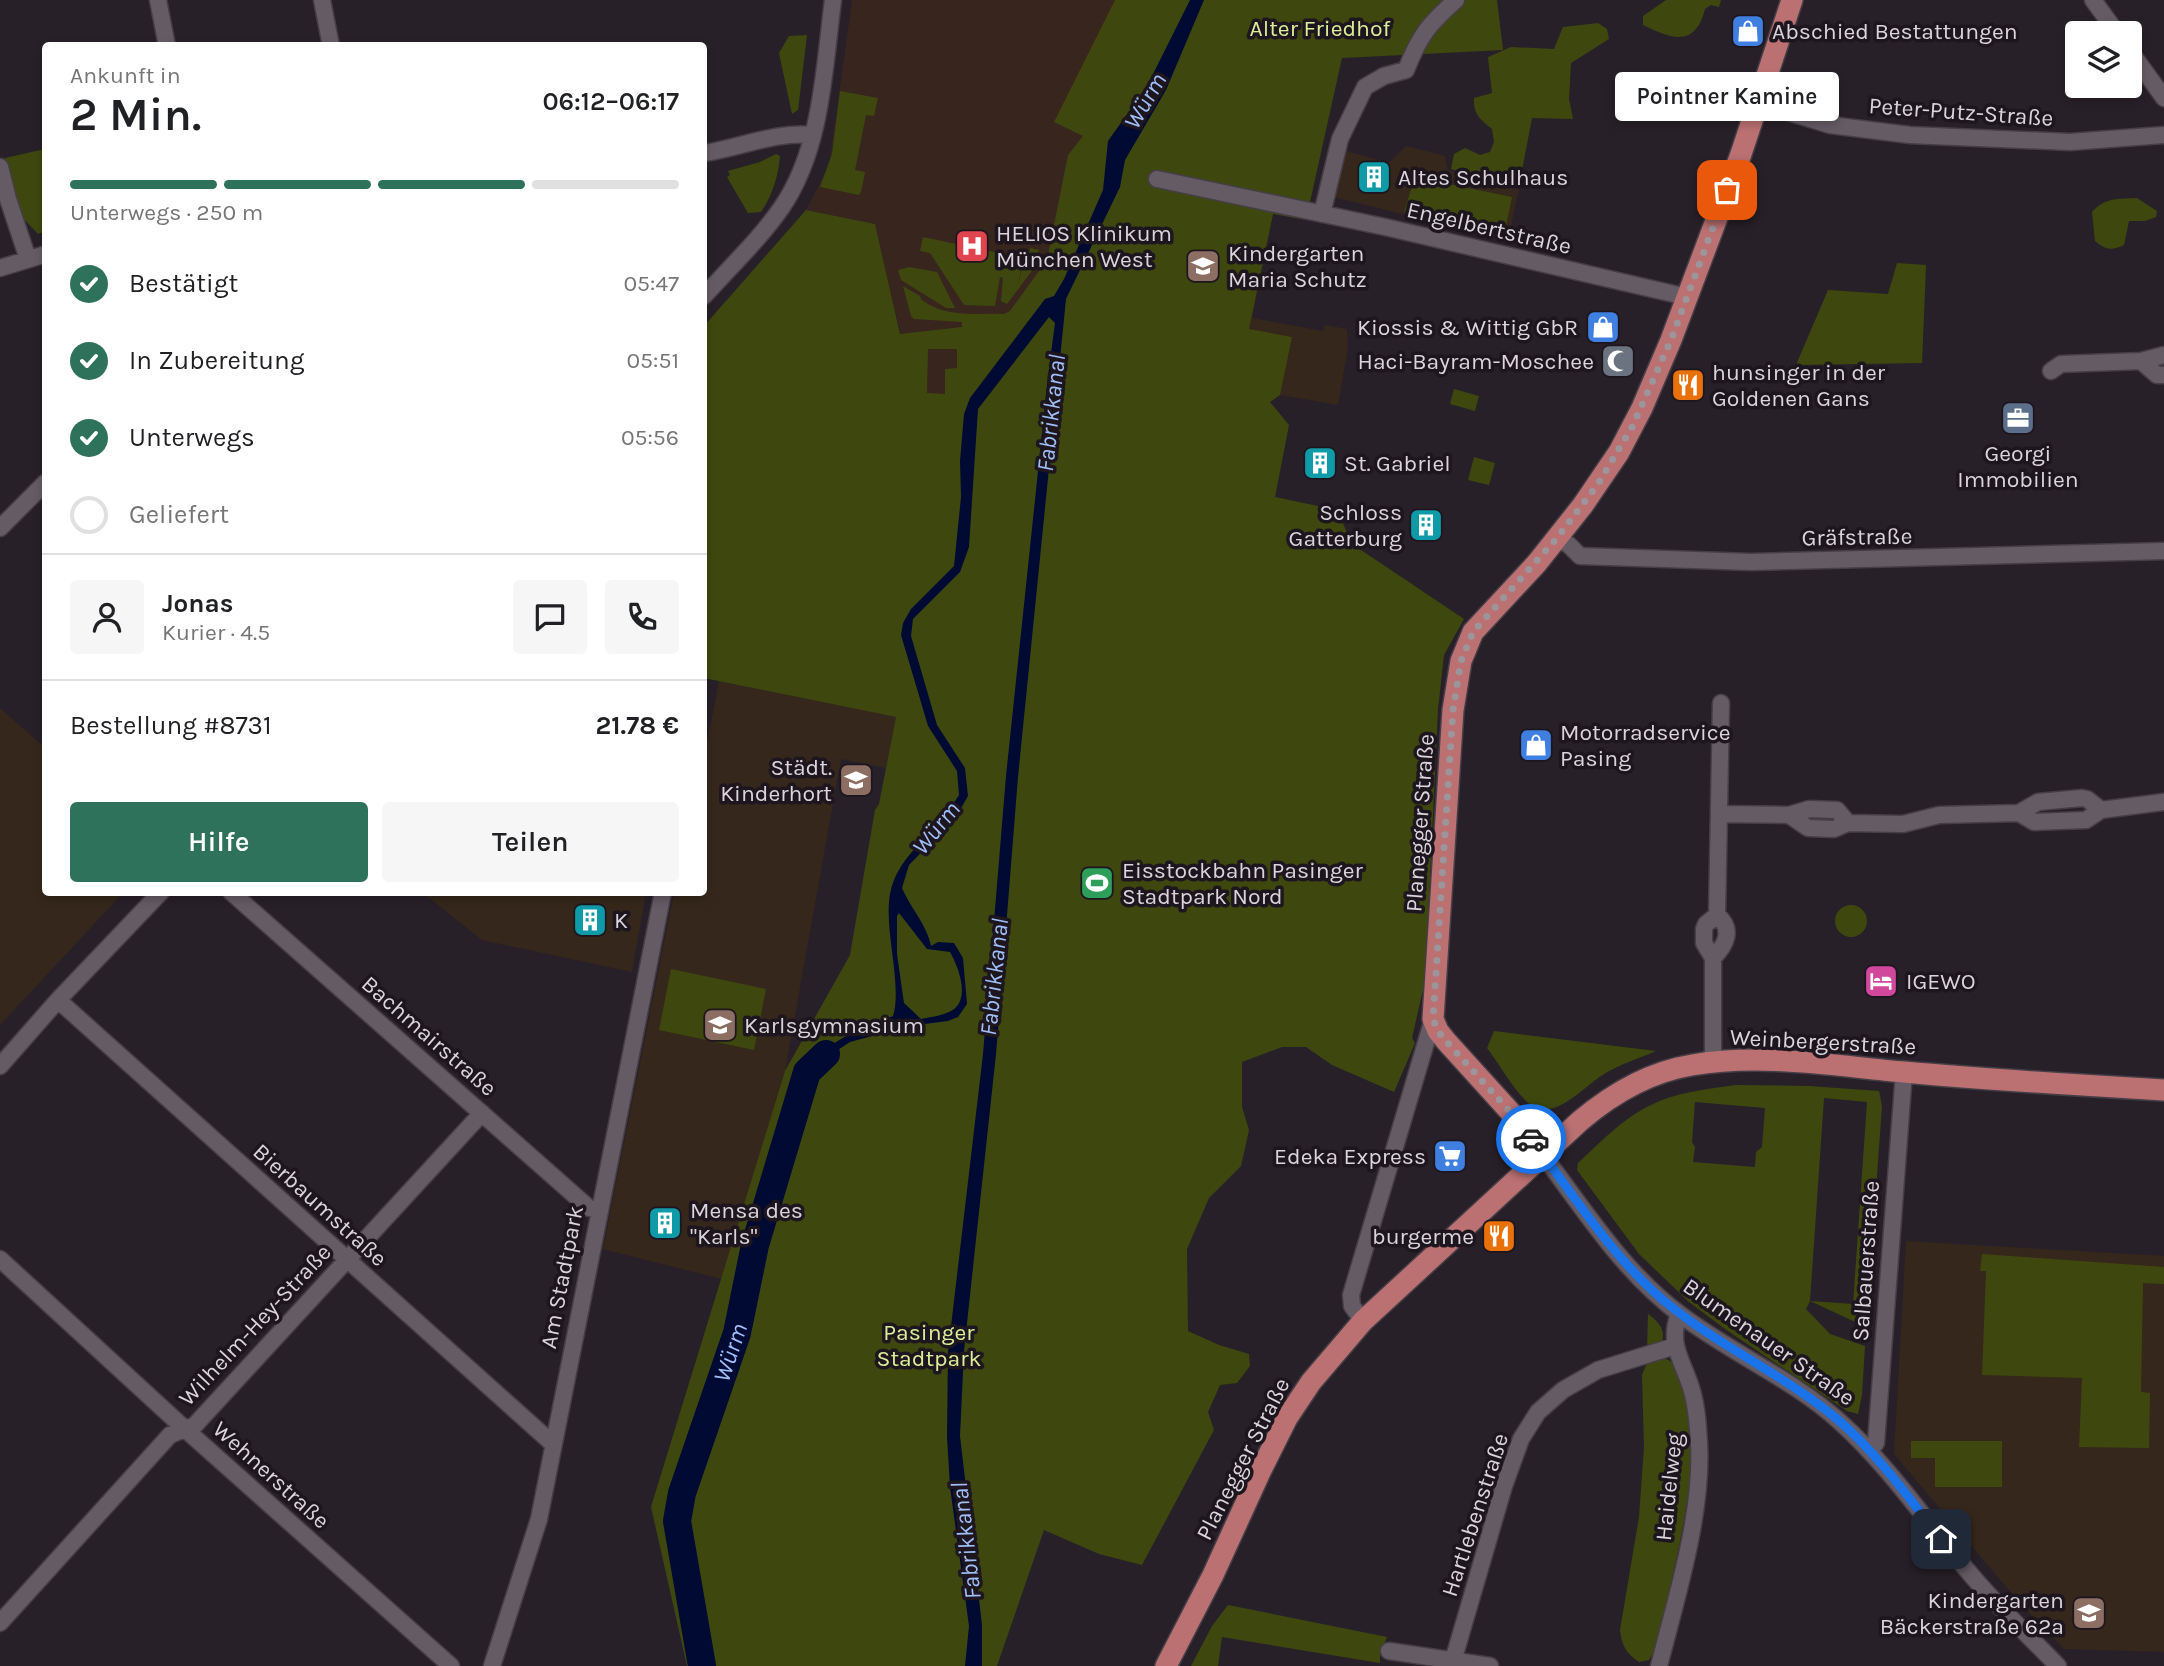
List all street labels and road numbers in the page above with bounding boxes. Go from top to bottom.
street label: Peter-Putz-Straße [1868,92,2054,132]
street label: Engelbertstraße [1404,196,1574,260]
street label: Gräfstraße [1801,523,1913,551]
street label: Planegger Straße [1400,733,1440,913]
street label: Bachmairstraße [356,970,502,1102]
street label: Weinbergerstraße [1729,1024,1917,1060]
street label: Bierbaumstraße [248,1138,392,1272]
street label: Salbauerstraße [1847,1180,1885,1342]
street label: Am Stadtpark [535,1203,589,1351]
street label: Wilhelm-Hey-Straße [173,1239,337,1411]
street label: Blumenauer Straße [1678,1273,1860,1411]
street label: Planegger Straße [1190,1373,1296,1545]
street label: Wehnerstraße [207,1416,335,1534]
street label: Hartlebenstraße [1436,1430,1514,1600]
street label: Haidelweg [1650,1432,1688,1542]

